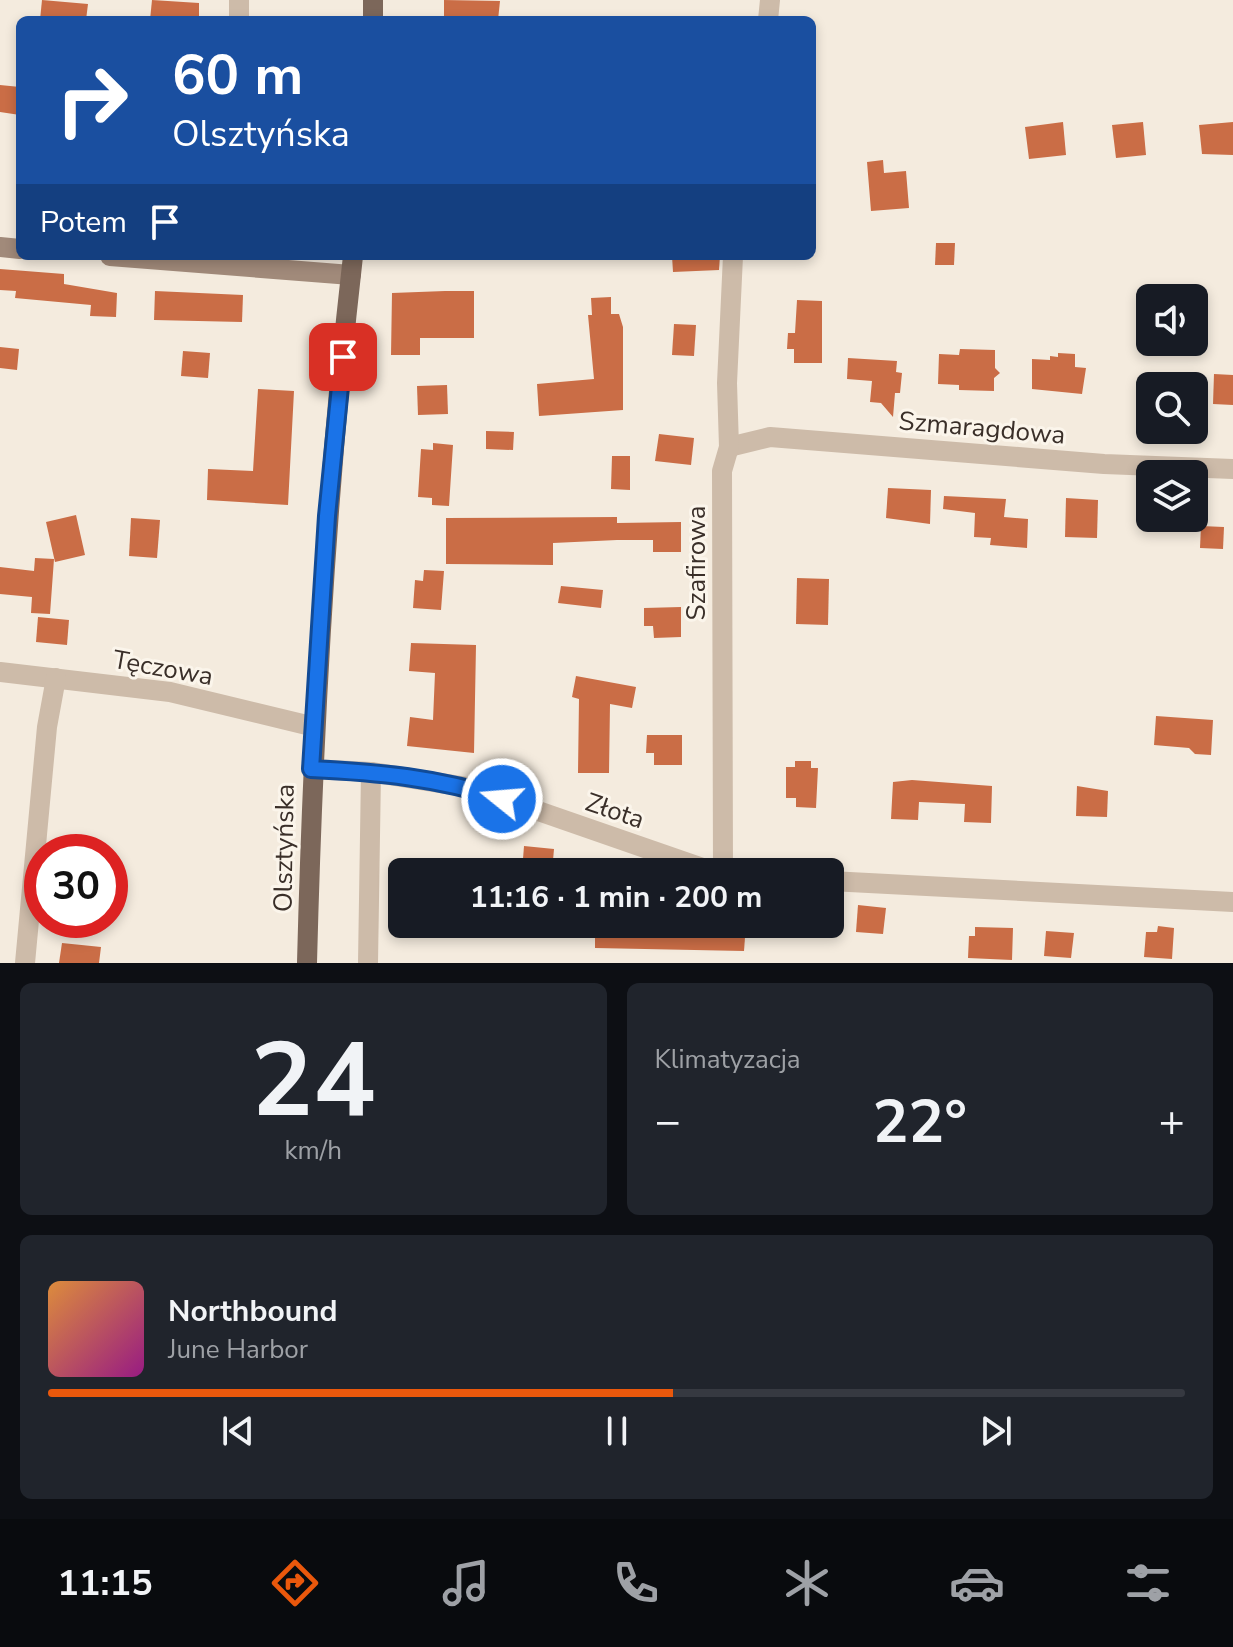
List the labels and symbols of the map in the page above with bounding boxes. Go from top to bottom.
pin [309,323,377,391]
street label: Szmaragdowa [897,403,1067,453]
street label: Szafirowa [679,506,714,621]
street label: Tęczowa [110,642,216,694]
position arrow [460,757,544,841]
street label: Olsztyńska [265,783,303,913]
street label: Złota [581,785,649,837]
speed limit sign: 30 [24,834,128,938]

